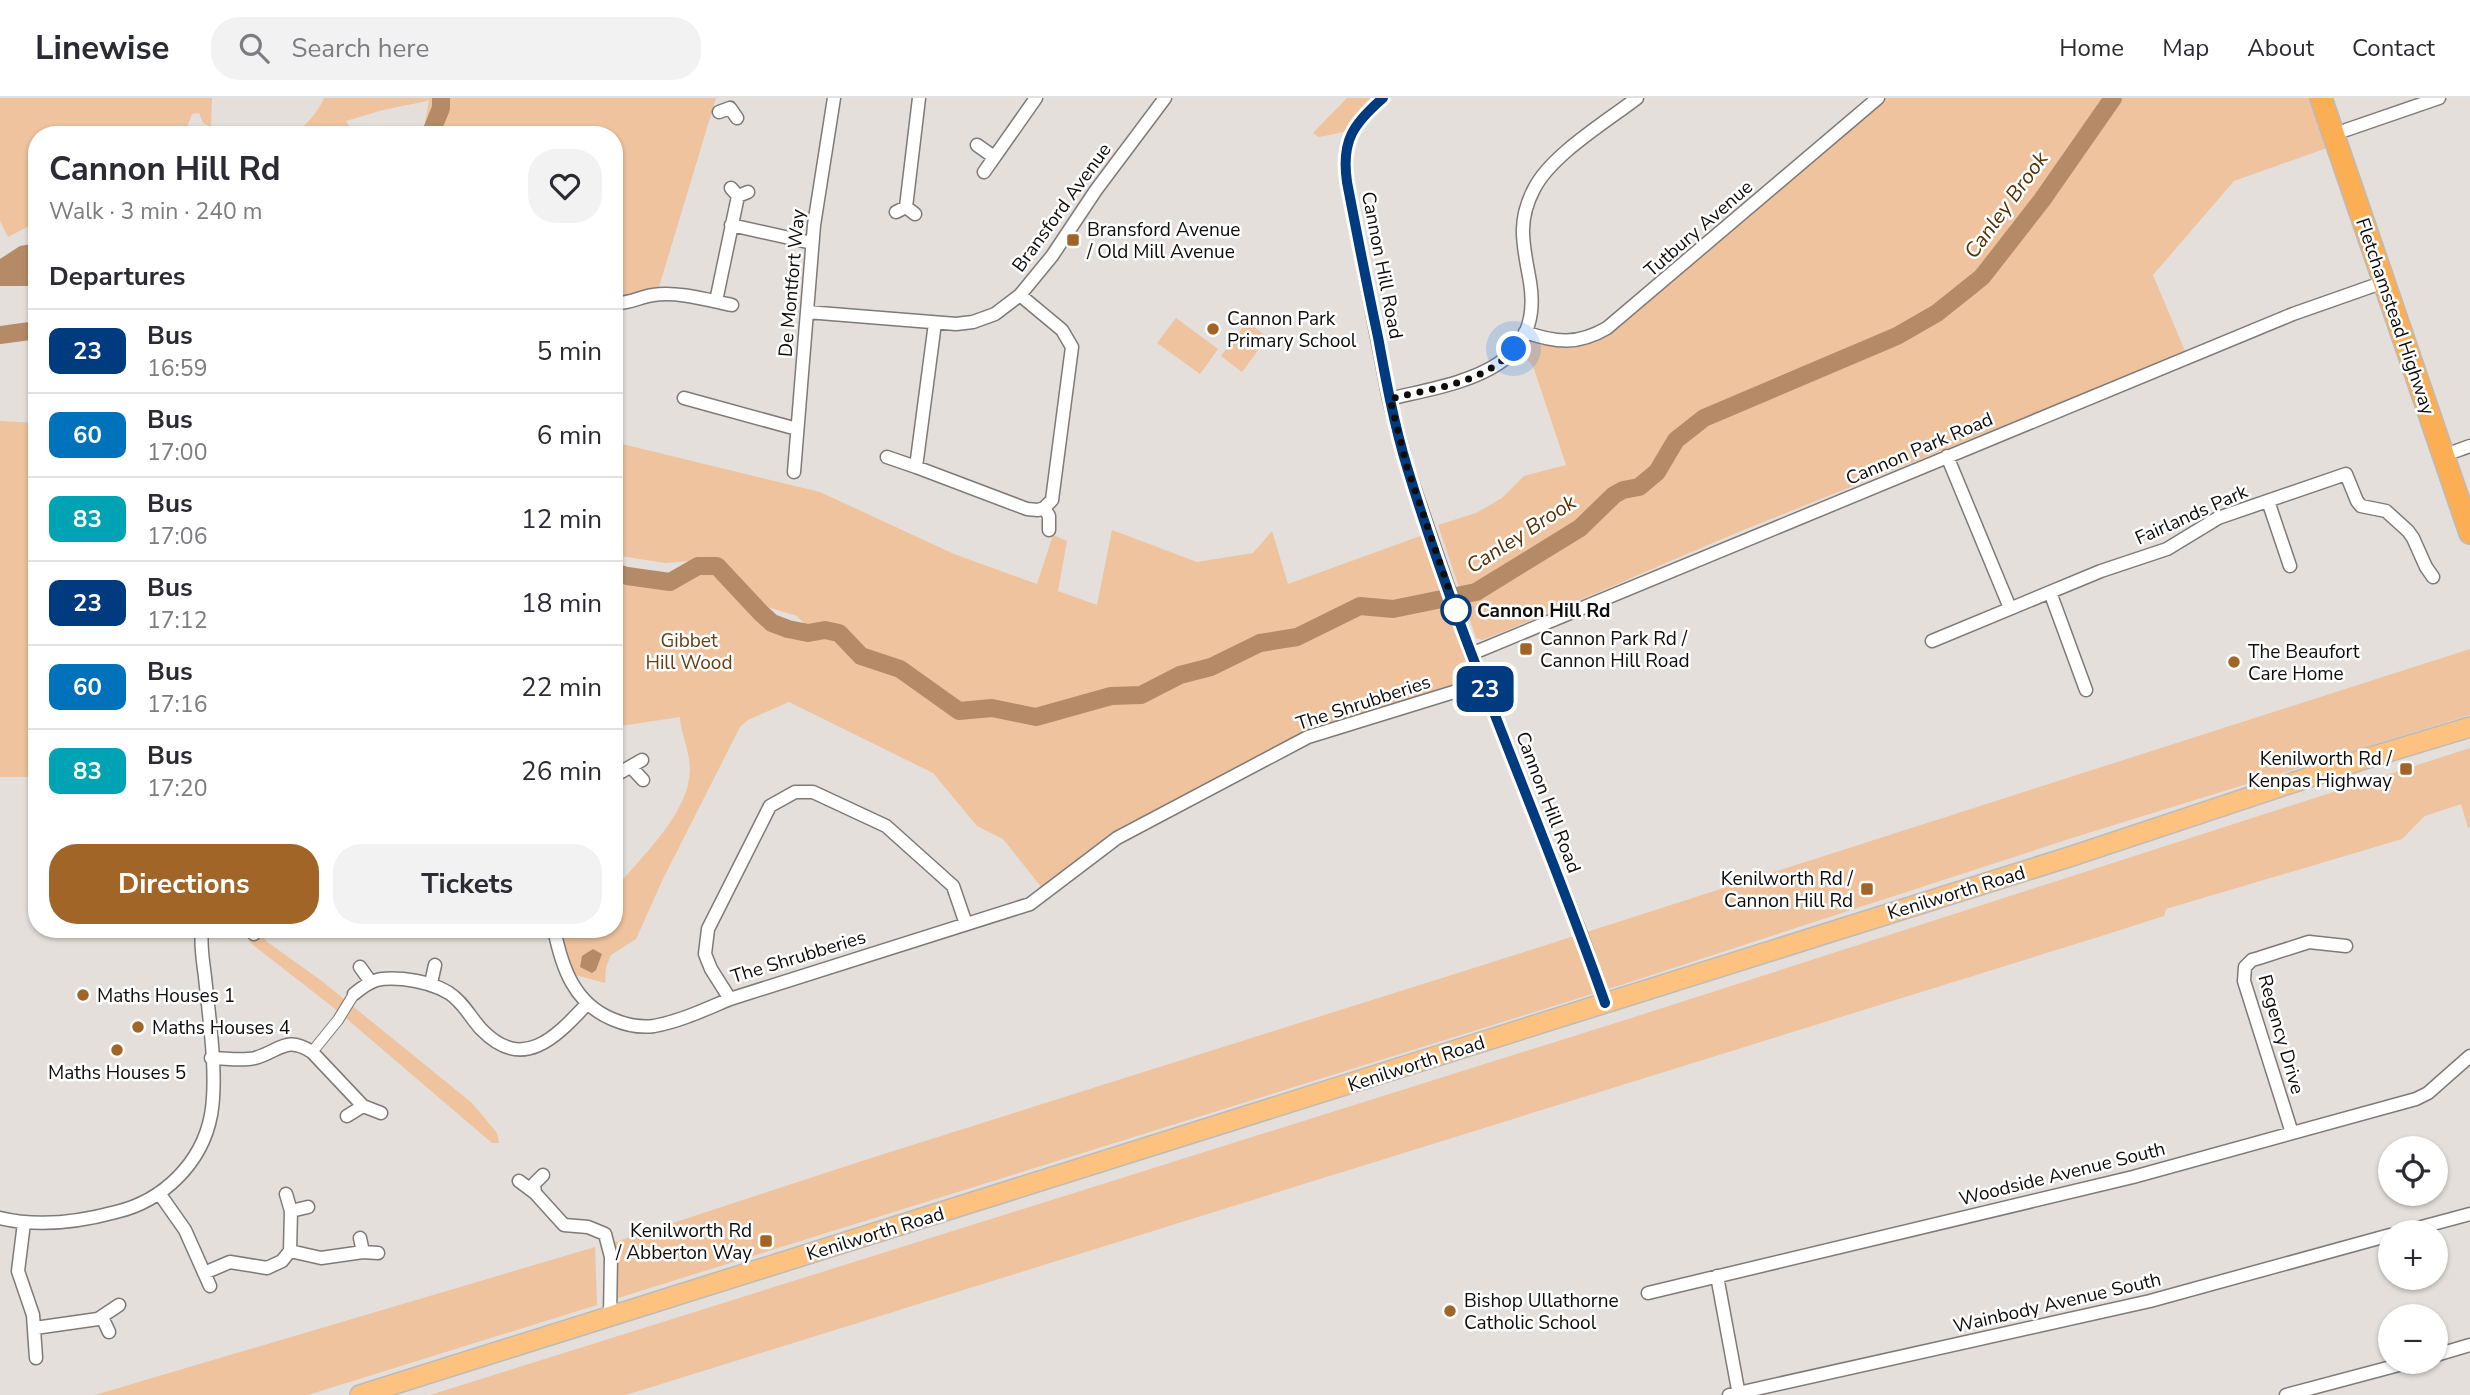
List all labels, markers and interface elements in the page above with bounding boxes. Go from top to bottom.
search box [211,17,701,80]
text: Linewise [35,26,169,71]
icon: search [235,29,273,67]
text: Search here [291,31,429,66]
text: Home [2059,32,2124,64]
text: Map [2162,32,2209,64]
text: About [2247,32,2314,64]
text: Contact [2352,32,2435,64]
street label: Bransford Avenue [1006,138,1117,277]
water label: Canley Brook [1958,146,2055,264]
text: Cannon Hill Rd [49,147,281,192]
button: heart [528,149,602,223]
street label: Tutbury Avenue [1639,174,1758,283]
street label: Cannon Hill Road [1355,189,1409,341]
text: Walk · 3 min · 240 m [49,196,262,227]
street label: De Montfort Way [773,208,811,358]
street label: Fletchamstead Highway [2349,214,2441,418]
place label: Bransford Avenue / Old Mill Avenue [1086,217,1240,265]
marker: Bransford Avenue / Old Mill Avenue [1065,232,1081,248]
text: Departures [49,259,185,294]
place label: Cannon Park Primary School [1227,306,1357,354]
text: Bus [147,318,193,353]
marker: Cannon Park Primary School [1205,321,1221,337]
your location [1496,331,1531,366]
text: 5 min [537,334,602,369]
text: 23 [73,335,102,367]
text: 16:59 [147,353,207,384]
text: Bus [147,402,193,437]
street label: Cannon Park Road [1842,406,1997,492]
text: 6 min [537,418,602,453]
text: 60 [73,419,102,451]
text: 17:00 [147,437,207,468]
street label: Fairlands Park [2131,478,2252,551]
text: Bus [147,486,193,521]
water label: Canley Brook [1461,488,1582,580]
text: 12 min [521,502,602,537]
text: 83 [73,503,102,535]
text: 17:06 [147,521,207,552]
text: Bus [147,570,193,605]
text: 18 min [521,586,602,621]
text: 23 [73,587,102,619]
marker: Cannon Hill Rd [1441,595,1471,625]
place label: Cannon Hill Rd [1477,598,1610,624]
text: 17:12 [147,605,207,636]
place label: Cannon Park Rd / Cannon Hill Road [1540,626,1690,674]
park label: Gibbet Hill Wood [645,628,733,676]
place label: The Beaufort Care Home [2248,639,2360,687]
marker: Cannon Park Rd / Cannon Hill Road [1518,641,1534,657]
text: Bus [147,654,193,689]
marker: The Beaufort Care Home [2226,654,2242,670]
line badge: 23 [1454,666,1516,712]
street label: The Shrubberies [1293,669,1434,737]
text: 22 min [521,670,602,705]
text: 60 [73,671,102,703]
text: 23 [1471,673,1499,705]
text: 17:16 [147,689,207,720]
street label: Cannon Hill Road [1509,728,1587,877]
text: Bus [147,738,193,773]
place label: Kenilworth Rd / Kenpas Highway [2248,746,2393,794]
text: 26 min [521,754,602,789]
text: 83 [73,755,102,787]
marker: Kenilworth Rd / Kenpas Highway [2398,761,2414,777]
text: 17:20 [147,773,207,804]
button: Directions [49,844,319,924]
button: Tickets [333,844,602,924]
street label: Kenilworth Road [1884,860,2028,926]
place label: Kenilworth Rd / Cannon Hill Rd [1721,866,1854,914]
marker: Kenilworth Rd / Cannon Hill Rd [1859,881,1875,897]
street label: The Shrubberies [728,924,869,990]
street label: Regency Drive [2252,971,2311,1097]
place label: Maths Houses 1 [97,983,235,1009]
marker: Maths Houses 1 [75,987,91,1003]
place label: Maths Houses 4 [152,1015,290,1041]
marker: Maths Houses 4 [130,1019,146,1035]
street label: Kenilworth Road [1344,1030,1488,1098]
marker: Maths Houses 5 [109,1042,125,1058]
place label: Maths Houses 5 [48,1060,186,1086]
street label: Woodside Avenue South [1956,1136,2168,1212]
map controls [2378,1136,2448,1374]
button: locate [2378,1136,2448,1206]
street label: Kenilworth Road [803,1201,947,1267]
place label: Kenilworth Rd / Abberton Way [615,1218,752,1266]
button: + [2378,1220,2448,1290]
marker: Kenilworth Rd / Abberton Way [758,1233,774,1249]
street label: Wainbody Avenue South [1951,1266,2164,1340]
place label: Bishop Ullathorne Catholic School [1464,1288,1619,1336]
marker: Bishop Ullathorne Catholic School [1442,1303,1458,1319]
button: − [2378,1304,2448,1374]

